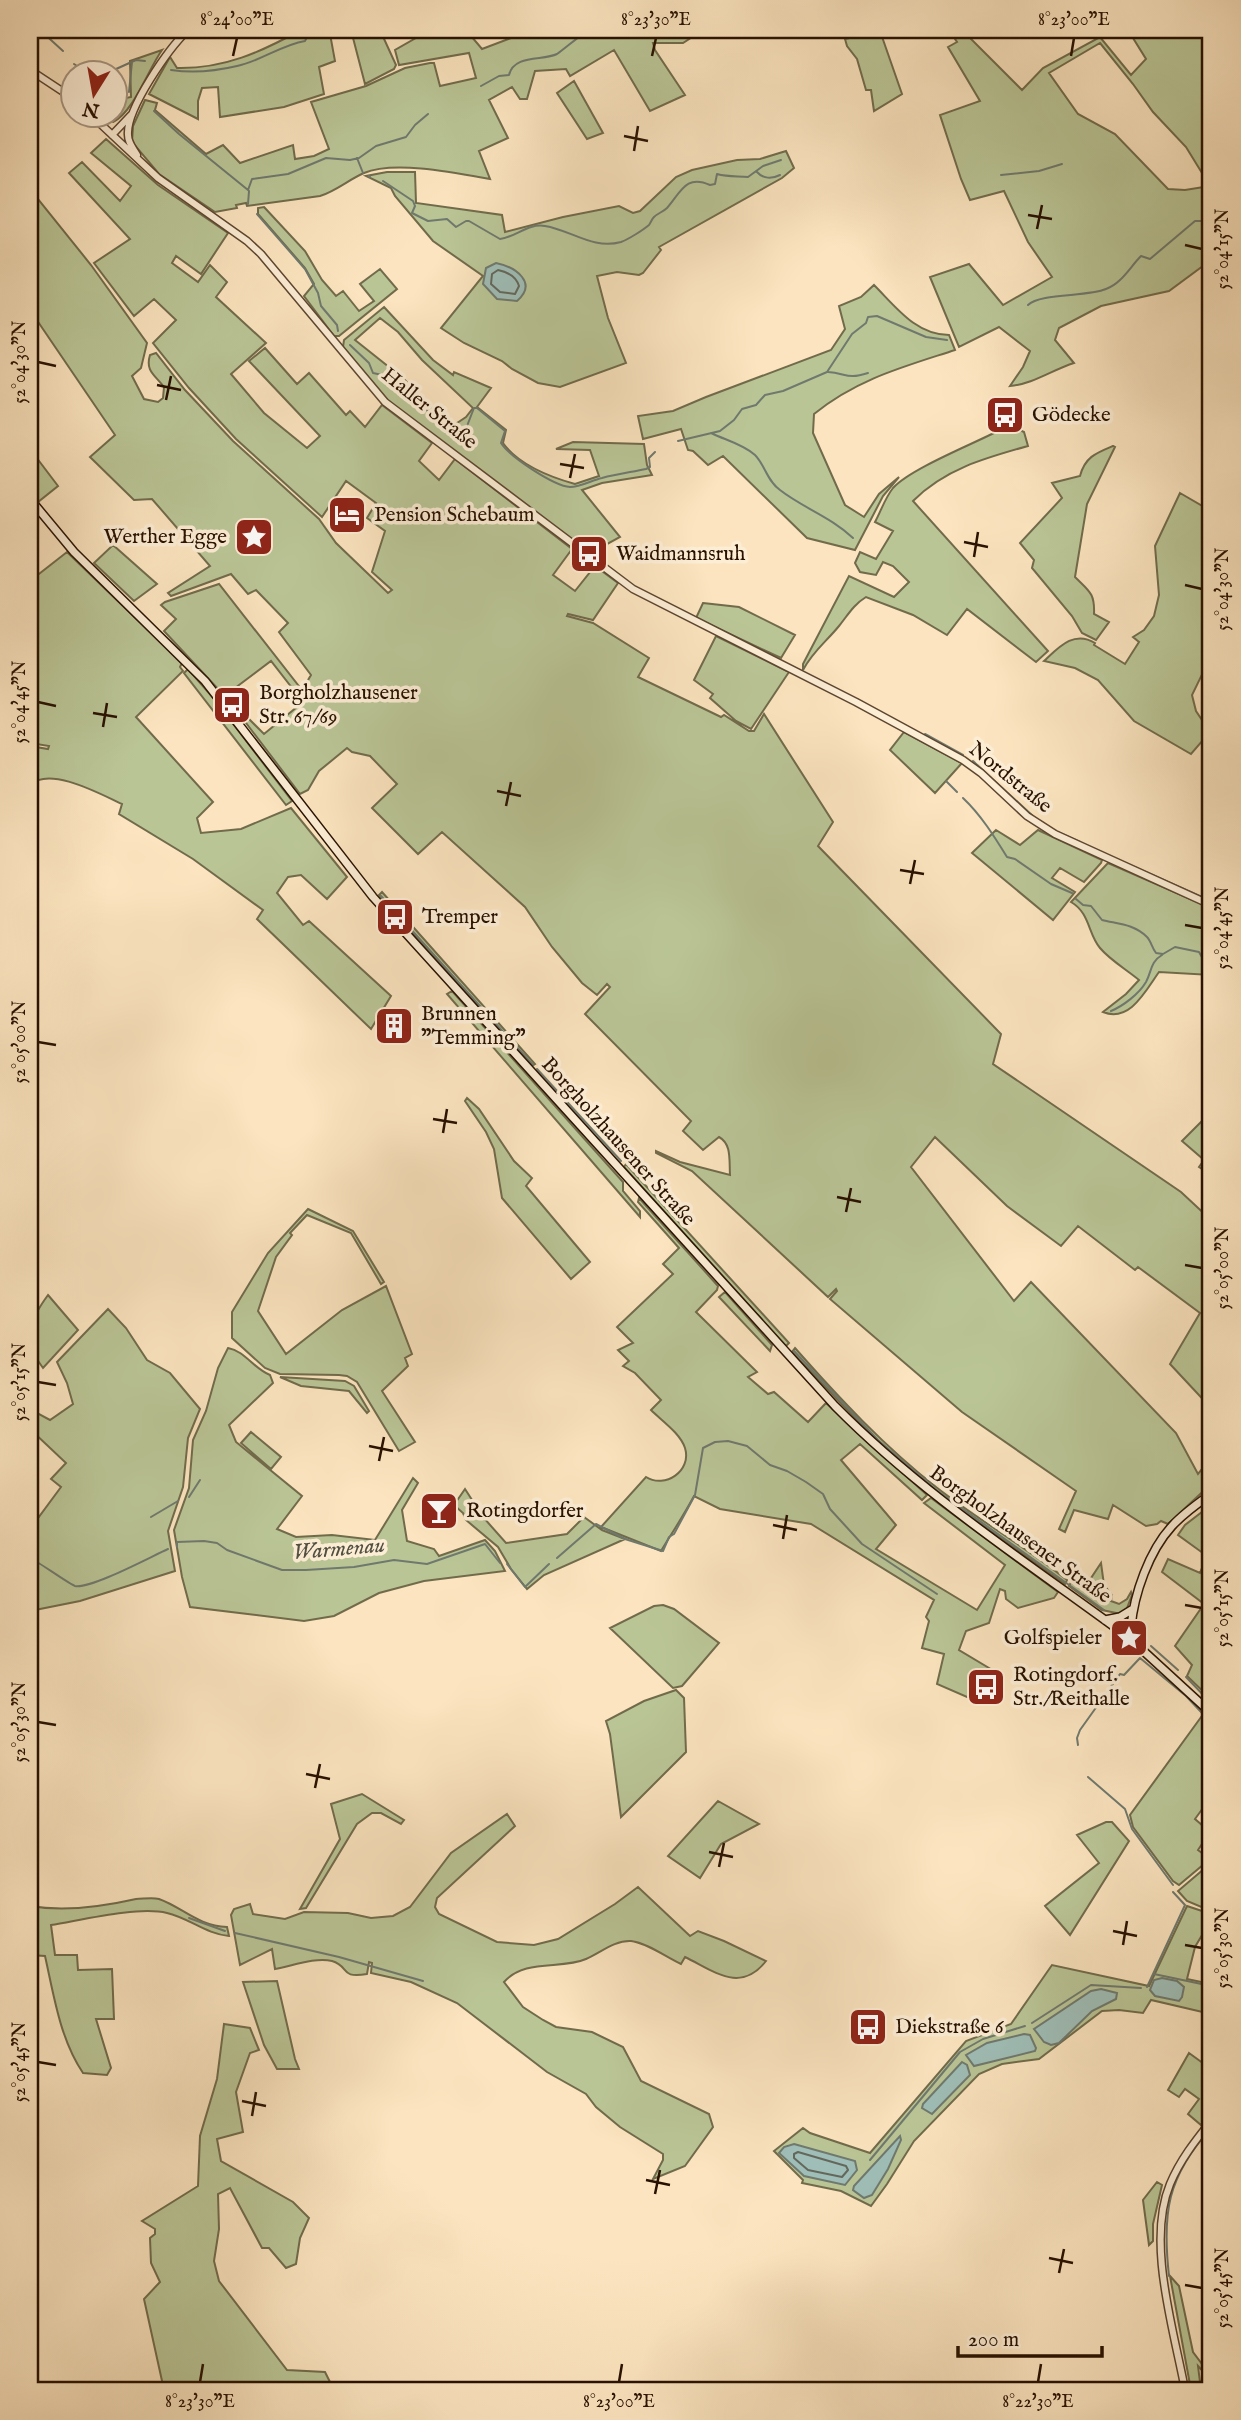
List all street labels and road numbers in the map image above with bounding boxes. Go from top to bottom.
street label: Haller Straße [376,362,483,456]
street label: Nordstraße [963,736,1057,820]
street label: Borgholzhausener Straße [535,1052,701,1233]
street label: Borgholzhausener Straße [924,1460,1117,1610]

